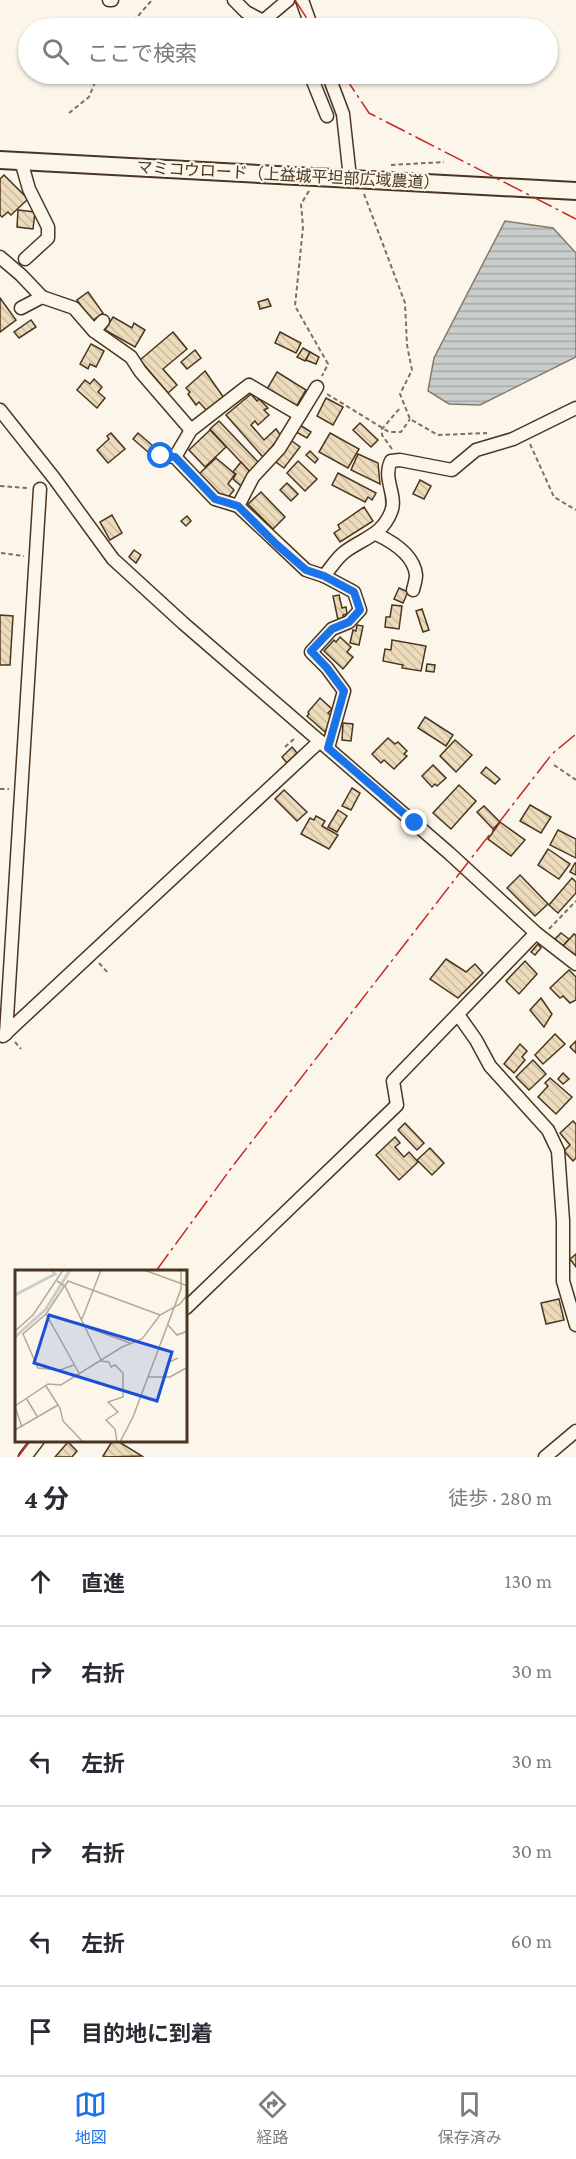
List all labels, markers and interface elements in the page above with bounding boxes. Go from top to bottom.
search box [18,18,558,84]
icon: search [39,35,72,68]
text: ここで検索 [87,41,197,66]
street label: マミコウロード（上益城平坦部広域農道） [136,159,440,191]
route start [147,442,173,468]
route end [401,809,427,835]
inset map [15,1270,188,1442]
text: 4 分 [24,1485,69,1514]
text: 徒歩 · 280 m [448,1487,552,1509]
icon: ahead [24,1565,57,1598]
text: 130 m [505,1570,552,1592]
text: 直進 [81,1571,125,1596]
icon: right [24,1655,57,1688]
text: 30 m [511,1660,552,1682]
text: 右折 [81,1661,125,1686]
icon: left [24,1745,57,1778]
text: 30 m [511,1750,552,1772]
text: 左折 [81,1751,125,1776]
icon: right [24,1835,57,1868]
text: 30 m [511,1840,552,1862]
text: 右折 [81,1841,125,1866]
icon: left [24,1925,57,1958]
text: 60 m [511,1930,552,1952]
text: 左折 [81,1931,125,1956]
icon: arrive [24,2015,57,2048]
text: 目的地に到着 [81,2021,213,2046]
tab: 地図 [74,2088,107,2148]
tab: 経路 [256,2088,289,2148]
tab: 保存済み [438,2088,502,2148]

